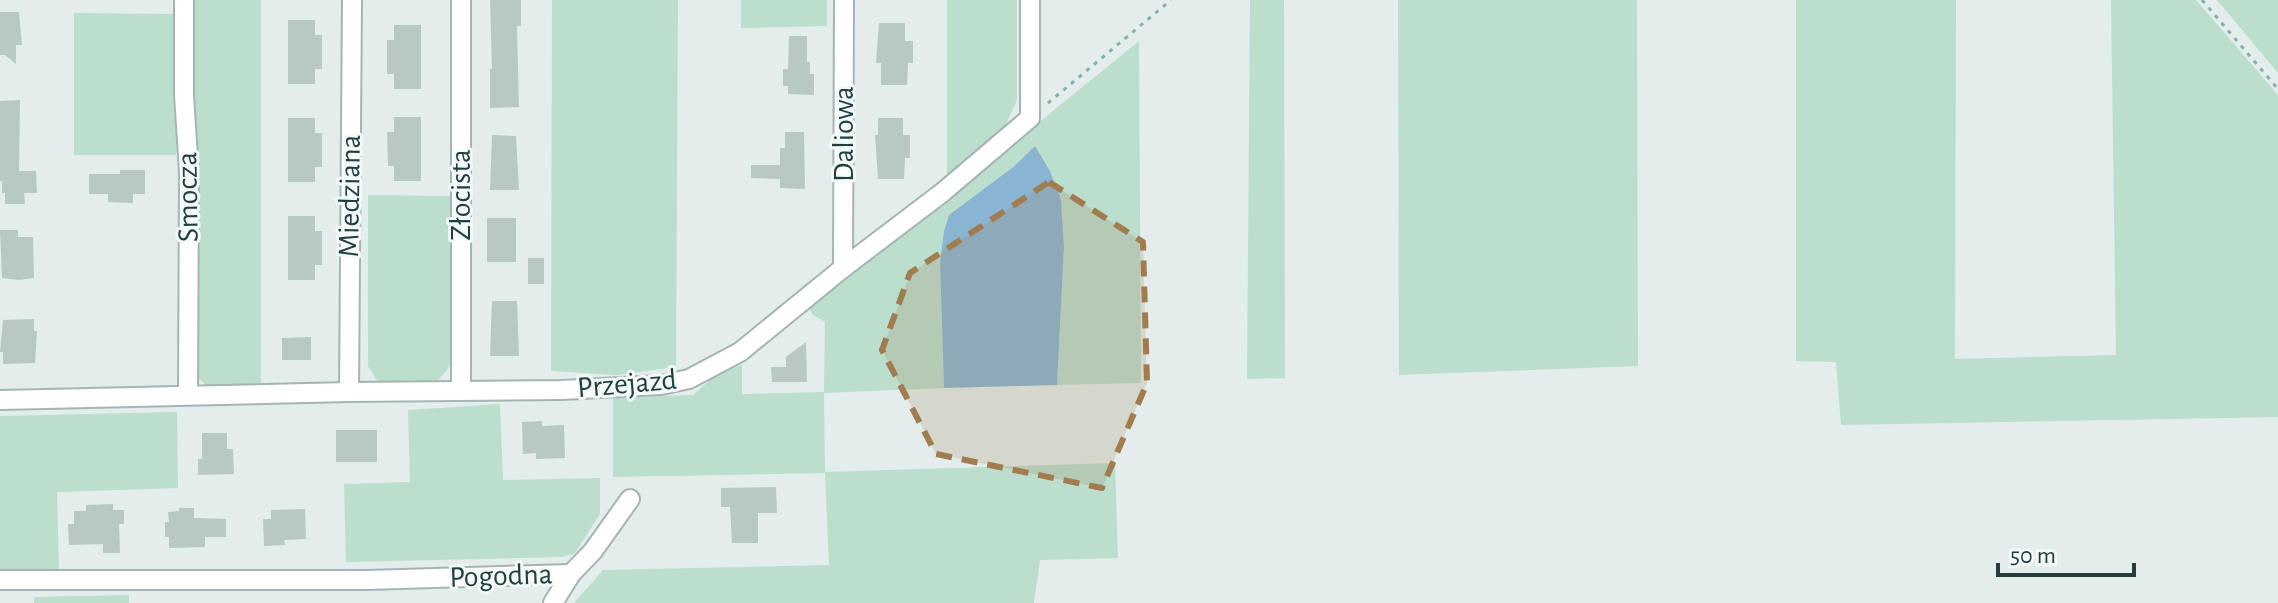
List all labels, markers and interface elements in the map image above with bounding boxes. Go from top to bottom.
street label: Daliowa [829,86,859,182]
street label: Miedziana [334,134,366,258]
street label: Złocista [446,149,476,241]
street label: Smocza [172,152,204,242]
street label: Przejazd [576,365,678,403]
scale bar [1998,527,2134,577]
text: 50 m [2010,544,2056,568]
street label: Pogodna [449,559,553,593]

